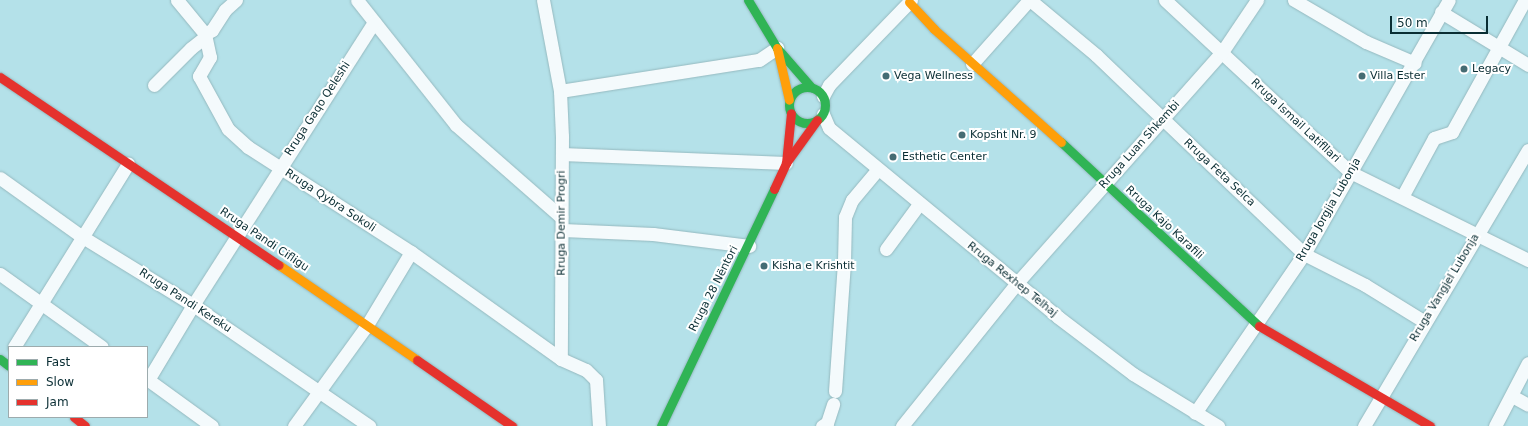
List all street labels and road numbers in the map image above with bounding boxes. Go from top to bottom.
street label: Rruga Gaqo Qeleshi [283,59,353,159]
street label: Rruga Ismail Latifllari [1248,76,1342,166]
street label: Rruga Luan Shkembi [1097,98,1183,192]
street label: Rruga Feta Selca [1180,136,1258,210]
street label: Rruga Jorgjia Lubonja [1294,156,1364,264]
street label: Rruga Qybra Sokoli [282,167,378,235]
street label: Rruga Demir Progri [555,170,569,276]
street label: Rruga Kajo Karafili [1122,184,1206,262]
street label: Rruga Pandi Cifligu [217,205,311,275]
street label: Rruga Vangjel Lubonja [1408,232,1482,344]
street label: Rruga Rexhep Telhaj [964,240,1060,320]
street label: Rruga 28 Nëntori [687,244,741,334]
street label: Rruga Pandi Kereku [136,266,234,336]

